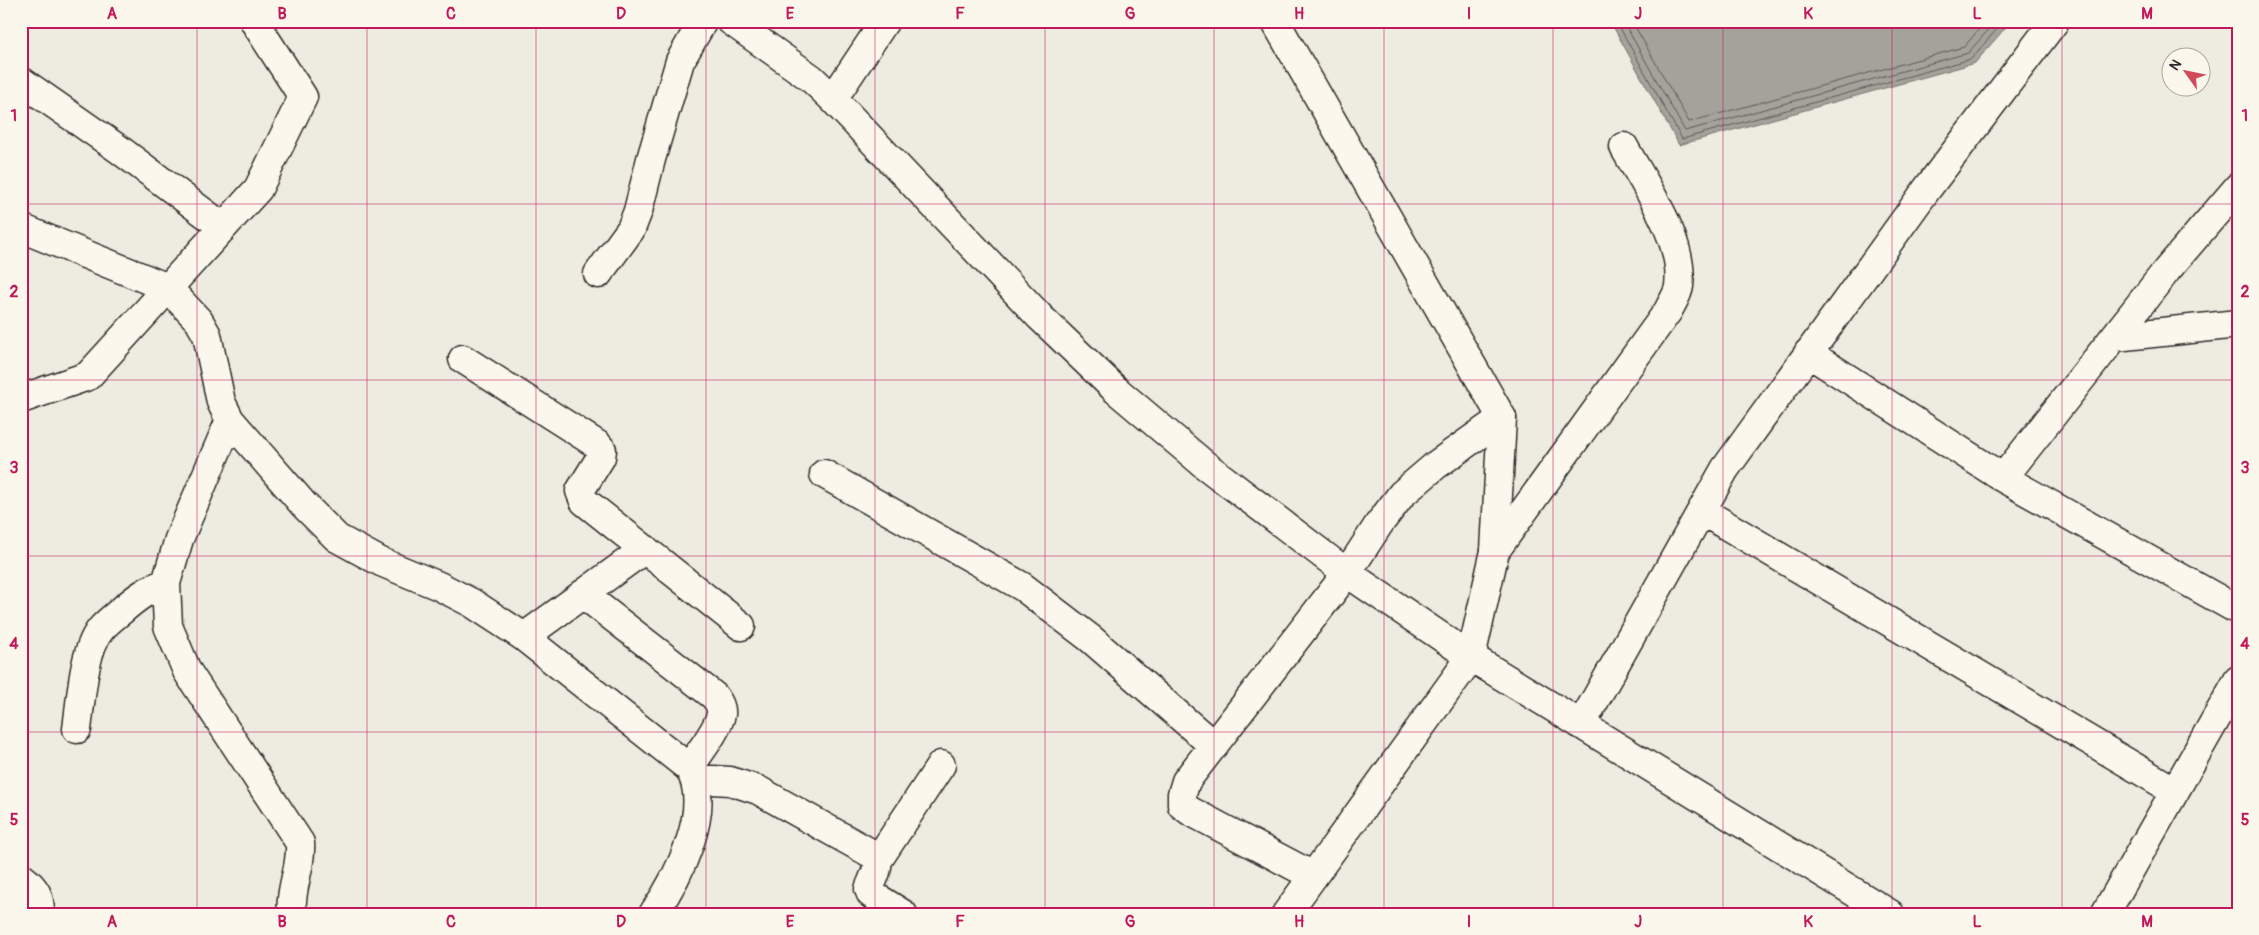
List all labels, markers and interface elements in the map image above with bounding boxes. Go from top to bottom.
text: A [107,4,118,24]
text: B [277,4,287,24]
text: C [446,4,456,24]
text: D [616,4,626,24]
text: E [786,4,795,24]
text: F [955,4,965,24]
text: G [1125,4,1136,24]
text: H [1294,4,1304,24]
text: I [1467,4,1471,24]
text: J [1634,4,1642,24]
text: K [1803,4,1813,24]
text: L [1972,4,1982,24]
text: M [2141,4,2153,24]
north arrow [2162,48,2212,98]
text: N [2166,57,2185,74]
text: 1 [11,106,17,126]
text: 1 [2242,106,2248,126]
text: 2 [10,282,19,302]
text: 2 [2241,282,2250,302]
text: 3 [10,458,19,478]
text: 3 [2241,458,2250,478]
text: 4 [9,634,19,654]
text: 4 [2240,634,2250,654]
text: 5 [10,810,19,830]
text: 5 [2241,810,2250,830]
text: A [107,912,118,932]
text: B [277,912,287,932]
text: C [446,912,456,932]
text: D [616,912,626,932]
text: E [786,912,795,932]
text: F [955,912,965,932]
text: G [1125,912,1136,932]
text: H [1294,912,1304,932]
text: I [1467,912,1471,932]
text: J [1634,912,1642,932]
text: K [1803,912,1813,932]
text: L [1972,912,1982,932]
text: M [2141,912,2153,932]

